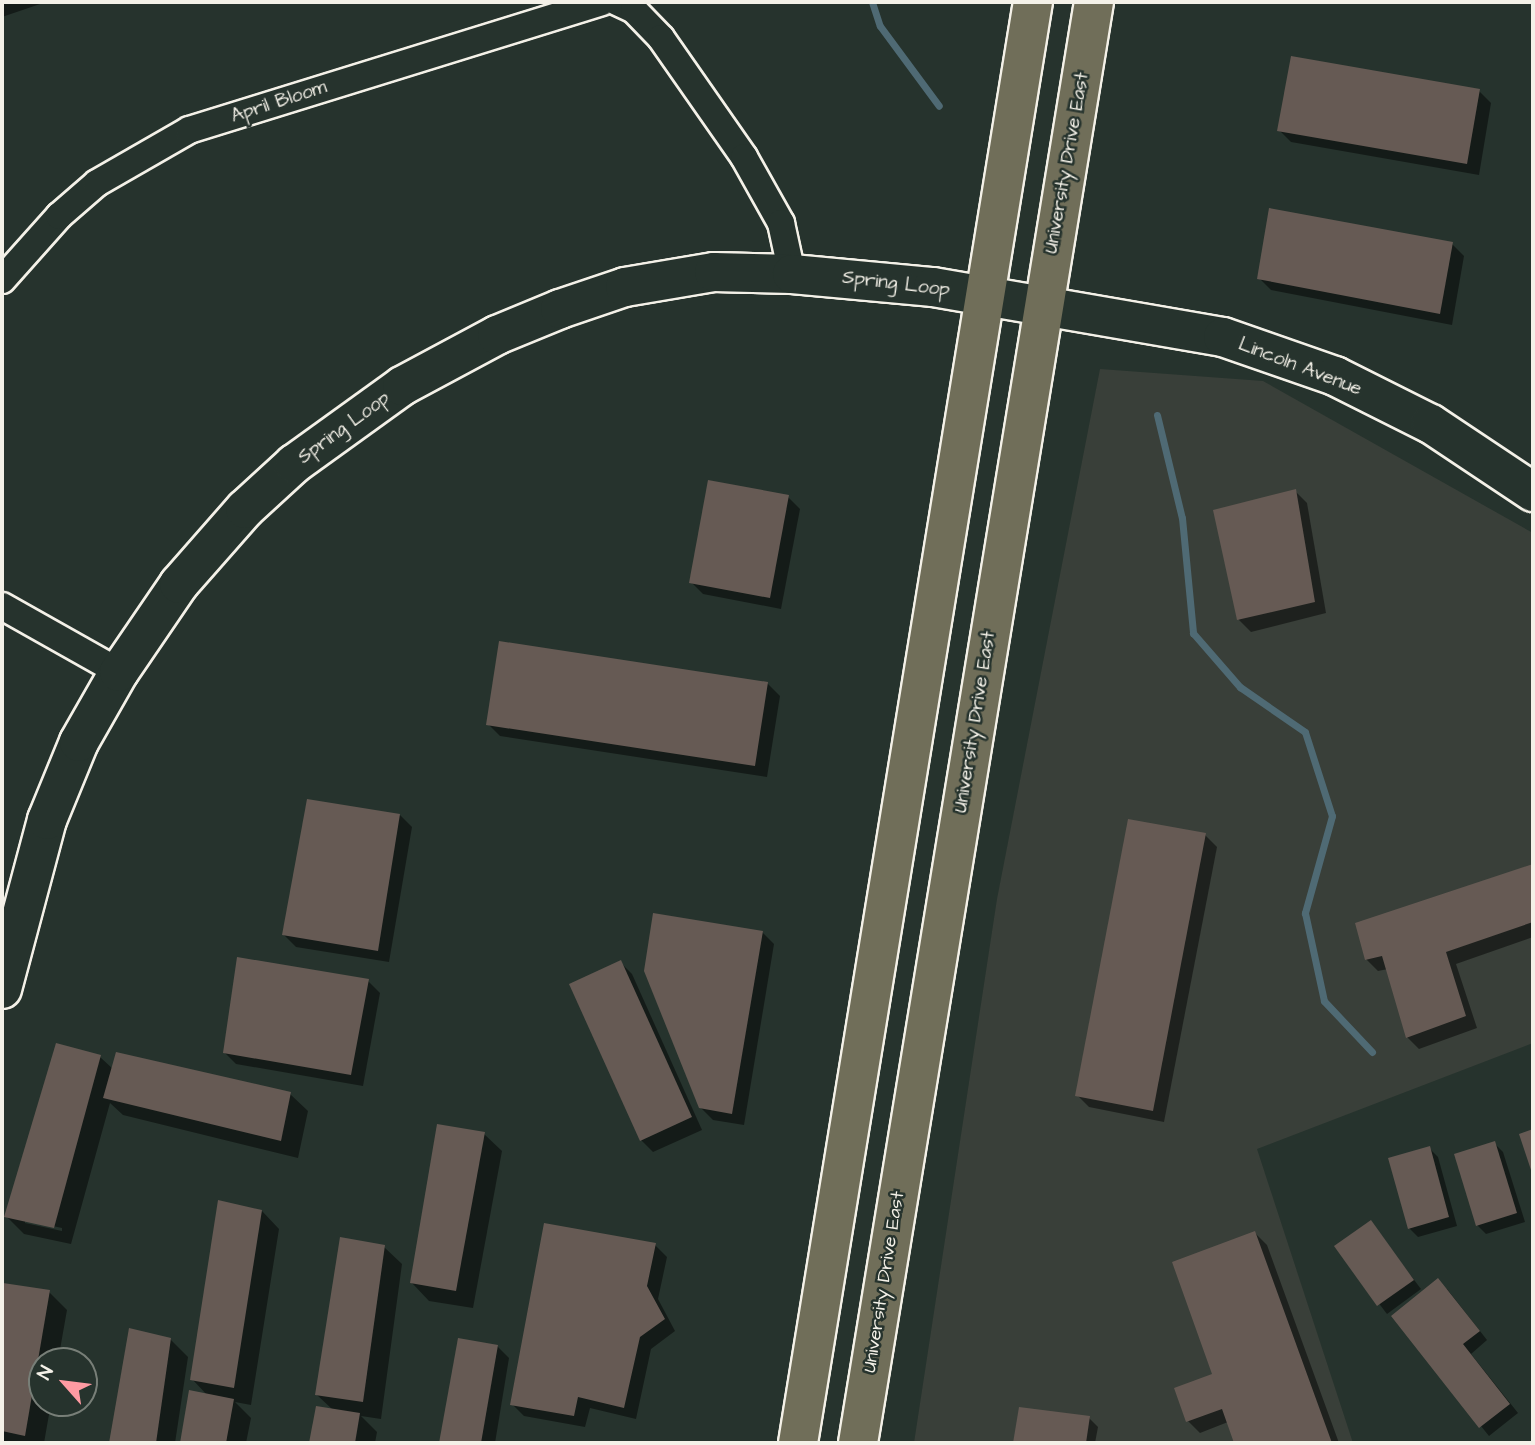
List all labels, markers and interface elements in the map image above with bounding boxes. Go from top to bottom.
street label: University Drive East [1040,71,1094,255]
street label: April Bloom [228,76,330,128]
street label: Spring Loop [841,266,951,302]
street label: Lincoln Avenue [1235,333,1365,401]
street label: Spring Loop [294,387,394,469]
street label: University Drive East [949,630,1001,814]
street label: University Drive East [858,1190,910,1374]
north arrow [28,1347,98,1417]
text: N [31,1361,60,1384]

